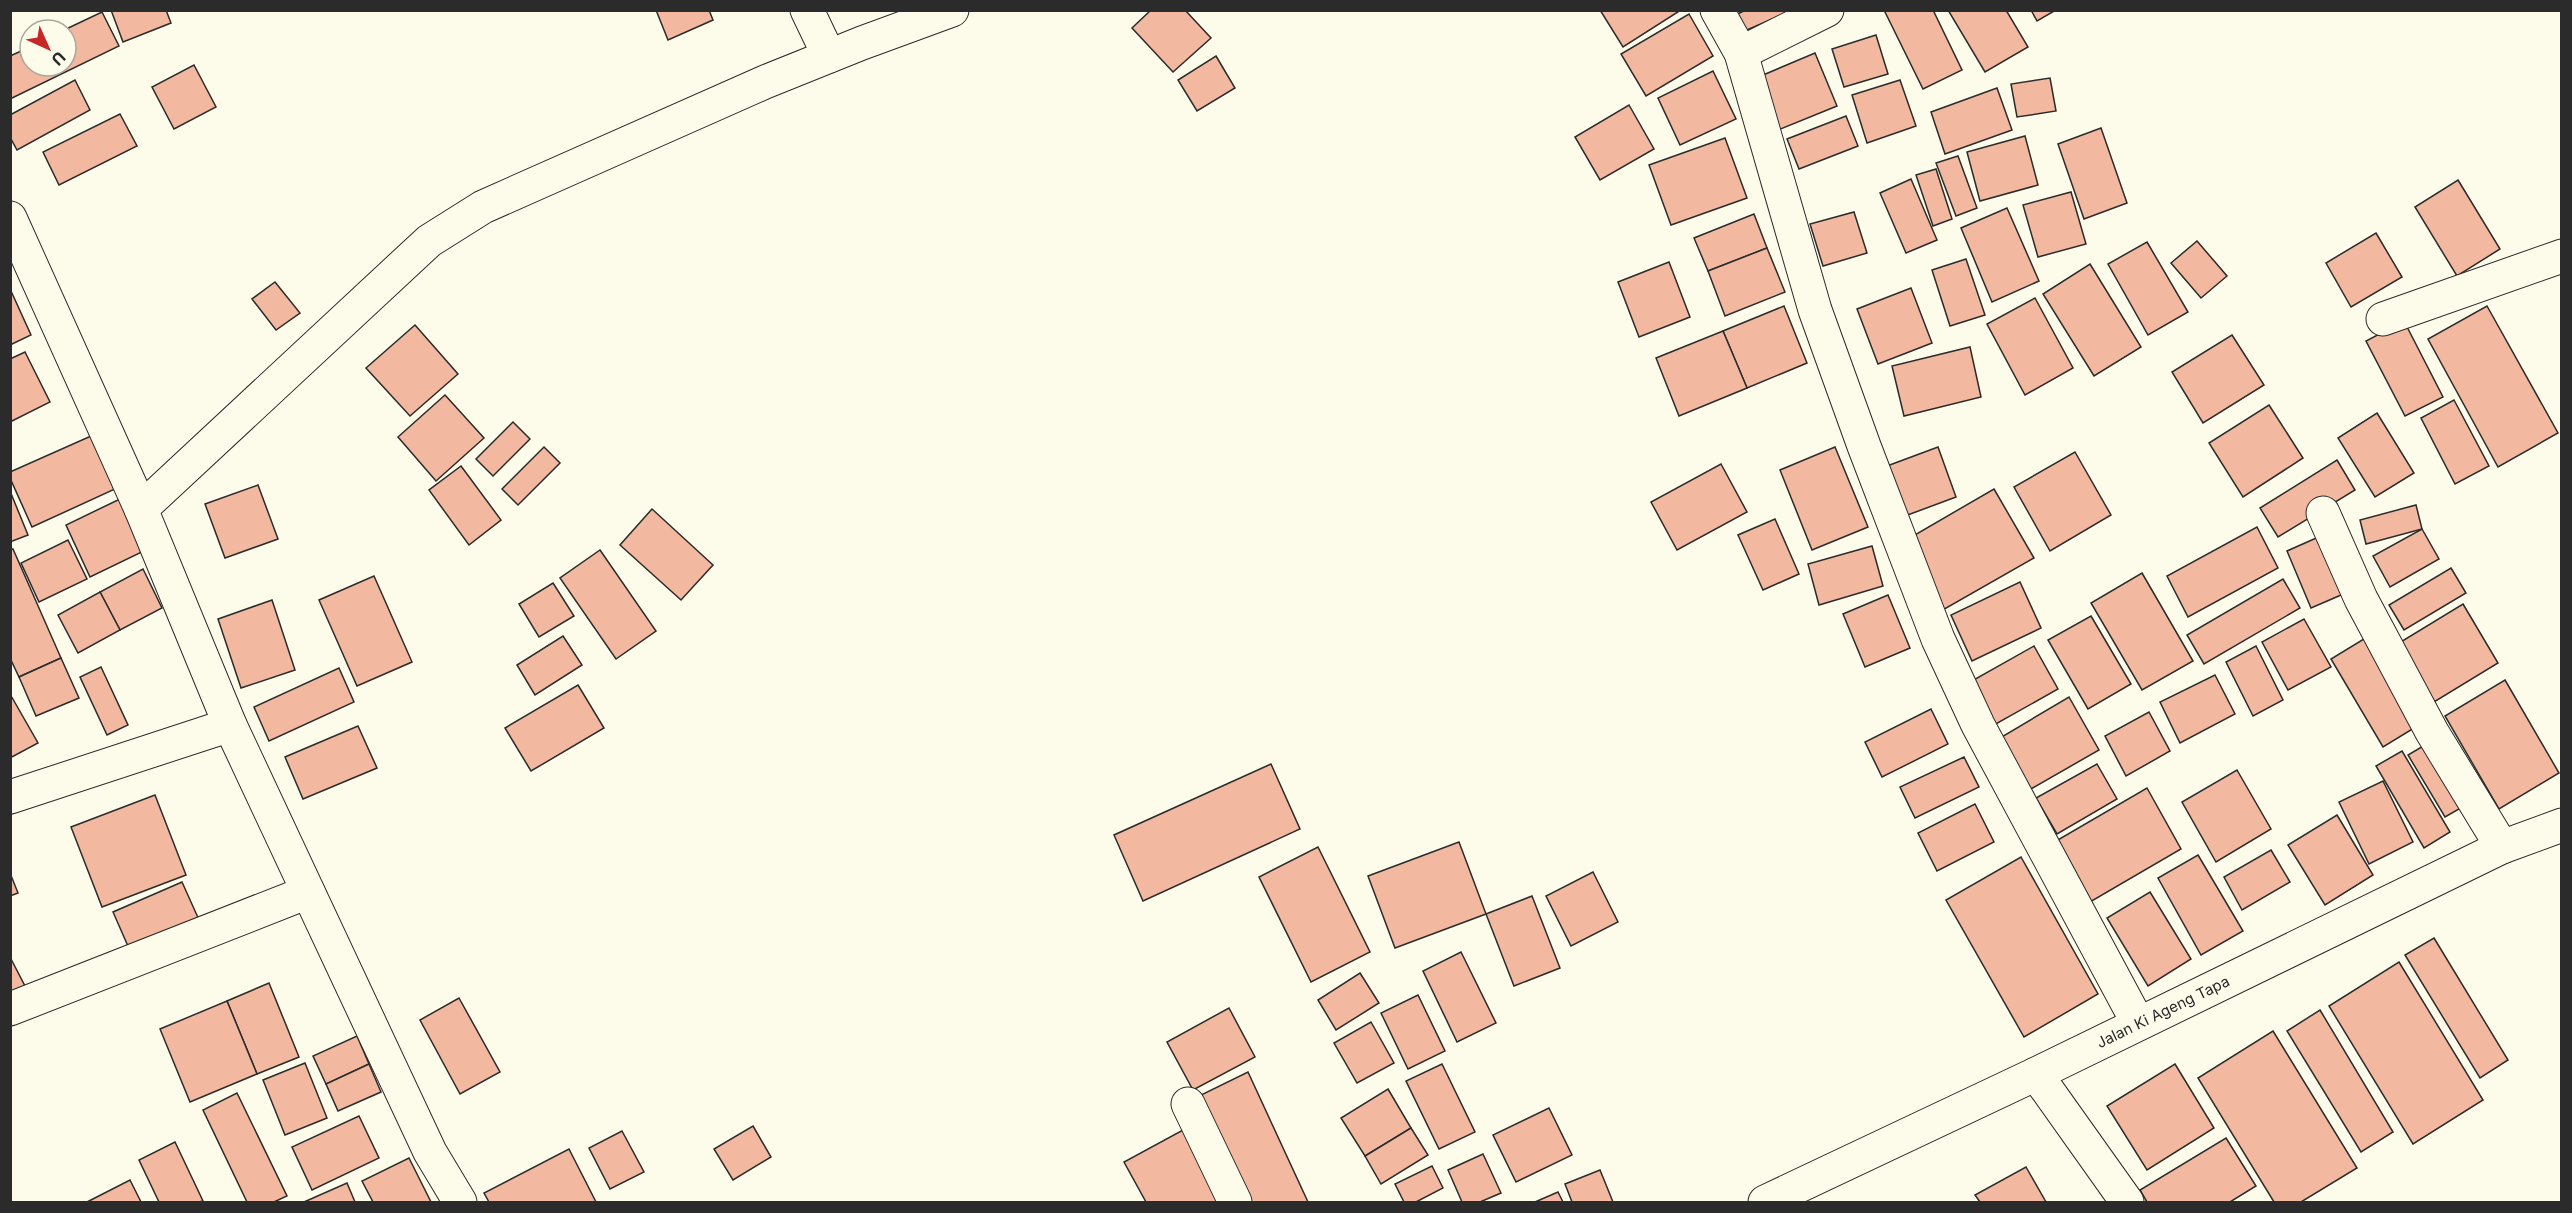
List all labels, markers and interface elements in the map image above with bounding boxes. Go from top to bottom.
north arrow [18,18,78,78]
text: U [47,47,70,70]
street label: Jalan Ki Ageng Tapa [2093,971,2232,1052]

